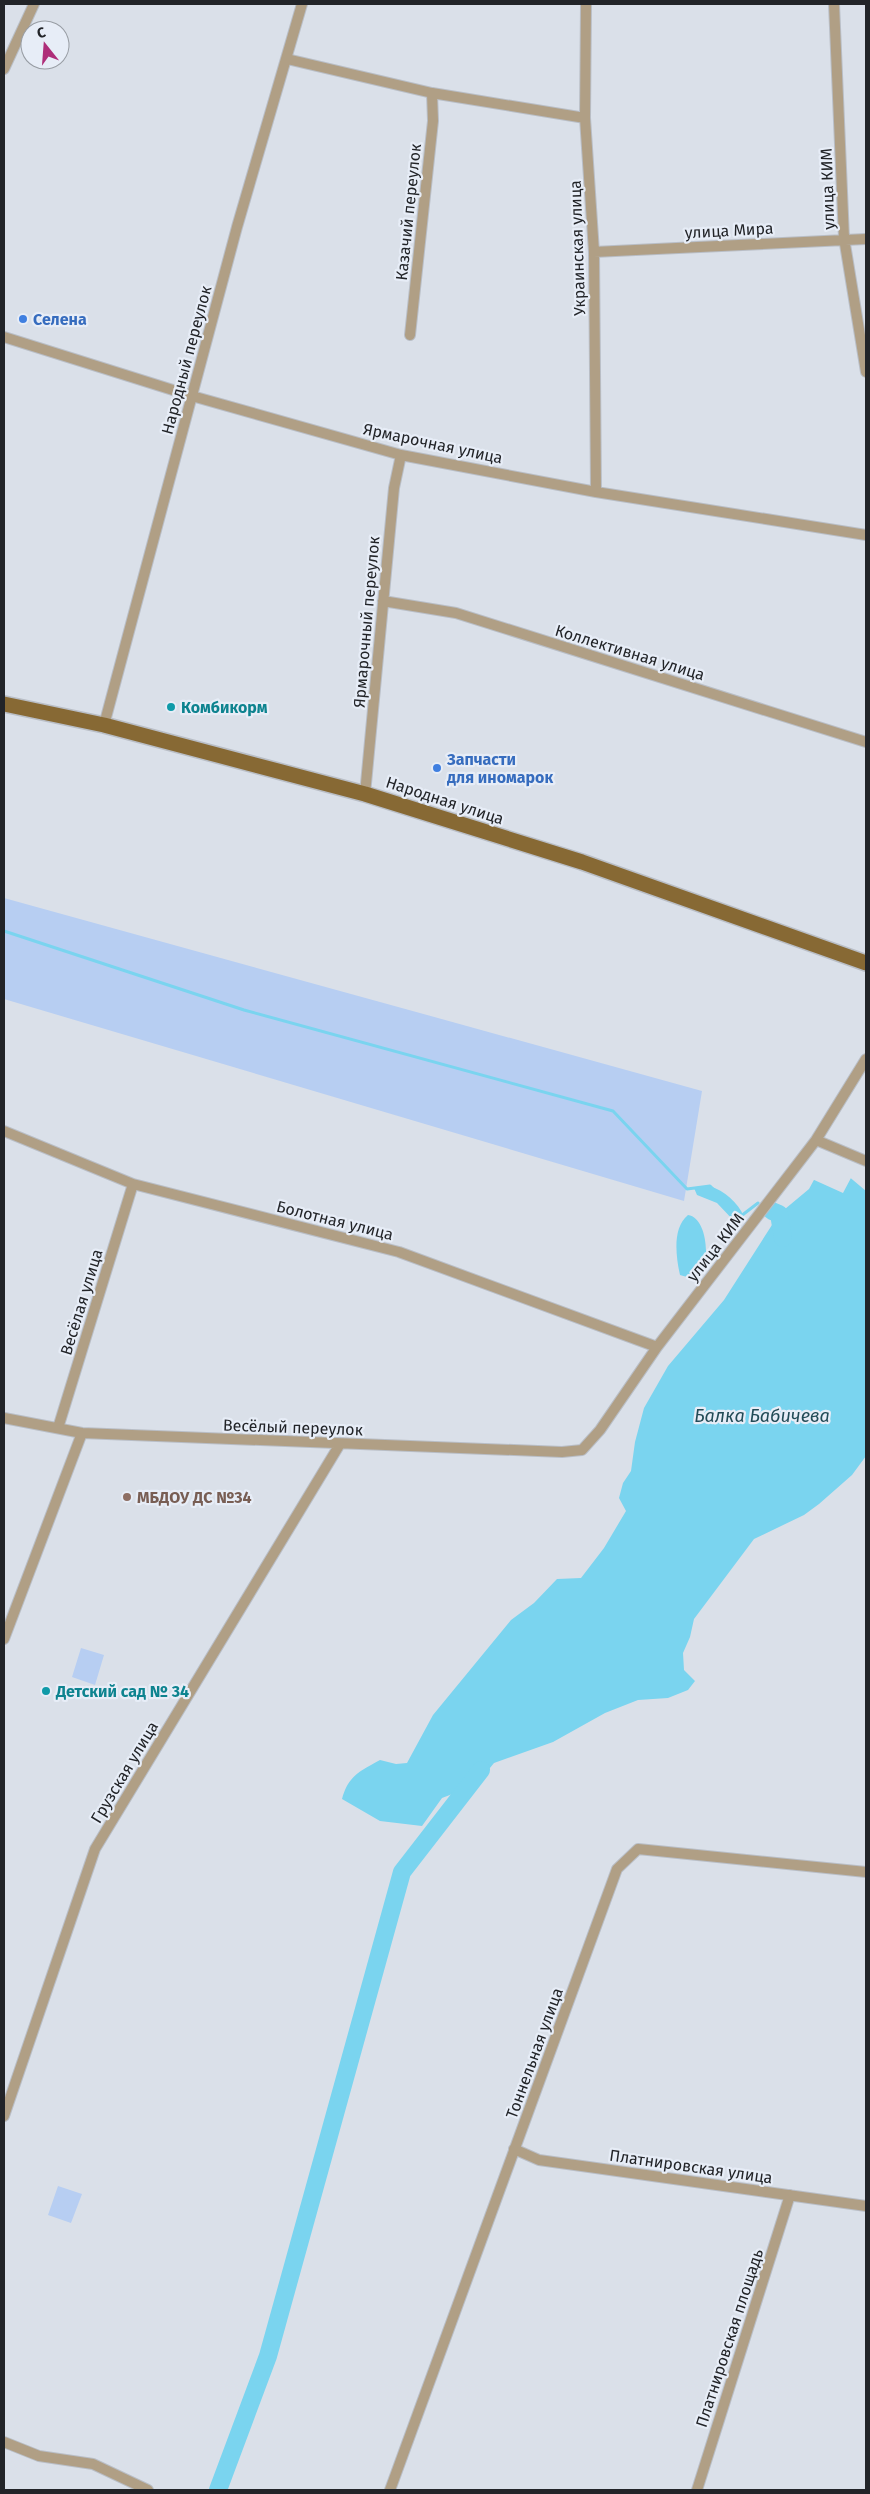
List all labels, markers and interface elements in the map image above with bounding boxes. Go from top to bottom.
north arrow [20,20,70,70]
text: С [35,24,48,42]
street label: Казачий переулок [392,142,425,282]
street label: улица КИМ [817,148,838,230]
street label: Украинская улица [566,180,589,316]
street label: улица Мира [684,219,774,242]
street label: Народный переулок [157,283,216,437]
place label: Селена [33,310,87,329]
marker: Селена [17,313,29,325]
street label: Ярмарочная улица [361,419,504,468]
street label: Ярмарочный переулок [350,535,384,709]
street label: Коллективная улица [553,621,707,684]
place label: Комбикорм [181,698,268,717]
marker: Комбикорм [165,701,177,713]
place label: Запчасти для иномарок [446,750,553,787]
marker: Запчасти для иномарок [431,762,443,774]
street label: Народная улица [383,772,506,829]
street label: Болотная улица [275,1197,395,1244]
street label: улица КИМ [683,1209,748,1285]
street label: Весёлая улица [56,1247,107,1357]
water label: Балка Бабичева [694,1405,830,1427]
street label: Весёлый переулок [223,1416,364,1439]
place label: МБДОУ ДС №34 [137,1488,252,1507]
marker: МБДОУ ДС №34 [121,1491,133,1503]
place label: Детский сад № 34 [55,1682,189,1701]
marker: Детский сад № 34 [40,1685,52,1697]
street label: Грузская улица [87,1718,162,1827]
street label: Тоннельная улица [502,1985,567,2121]
street label: Платнировская улица [608,2146,774,2187]
street label: Платнировская площадь [692,2246,767,2430]

